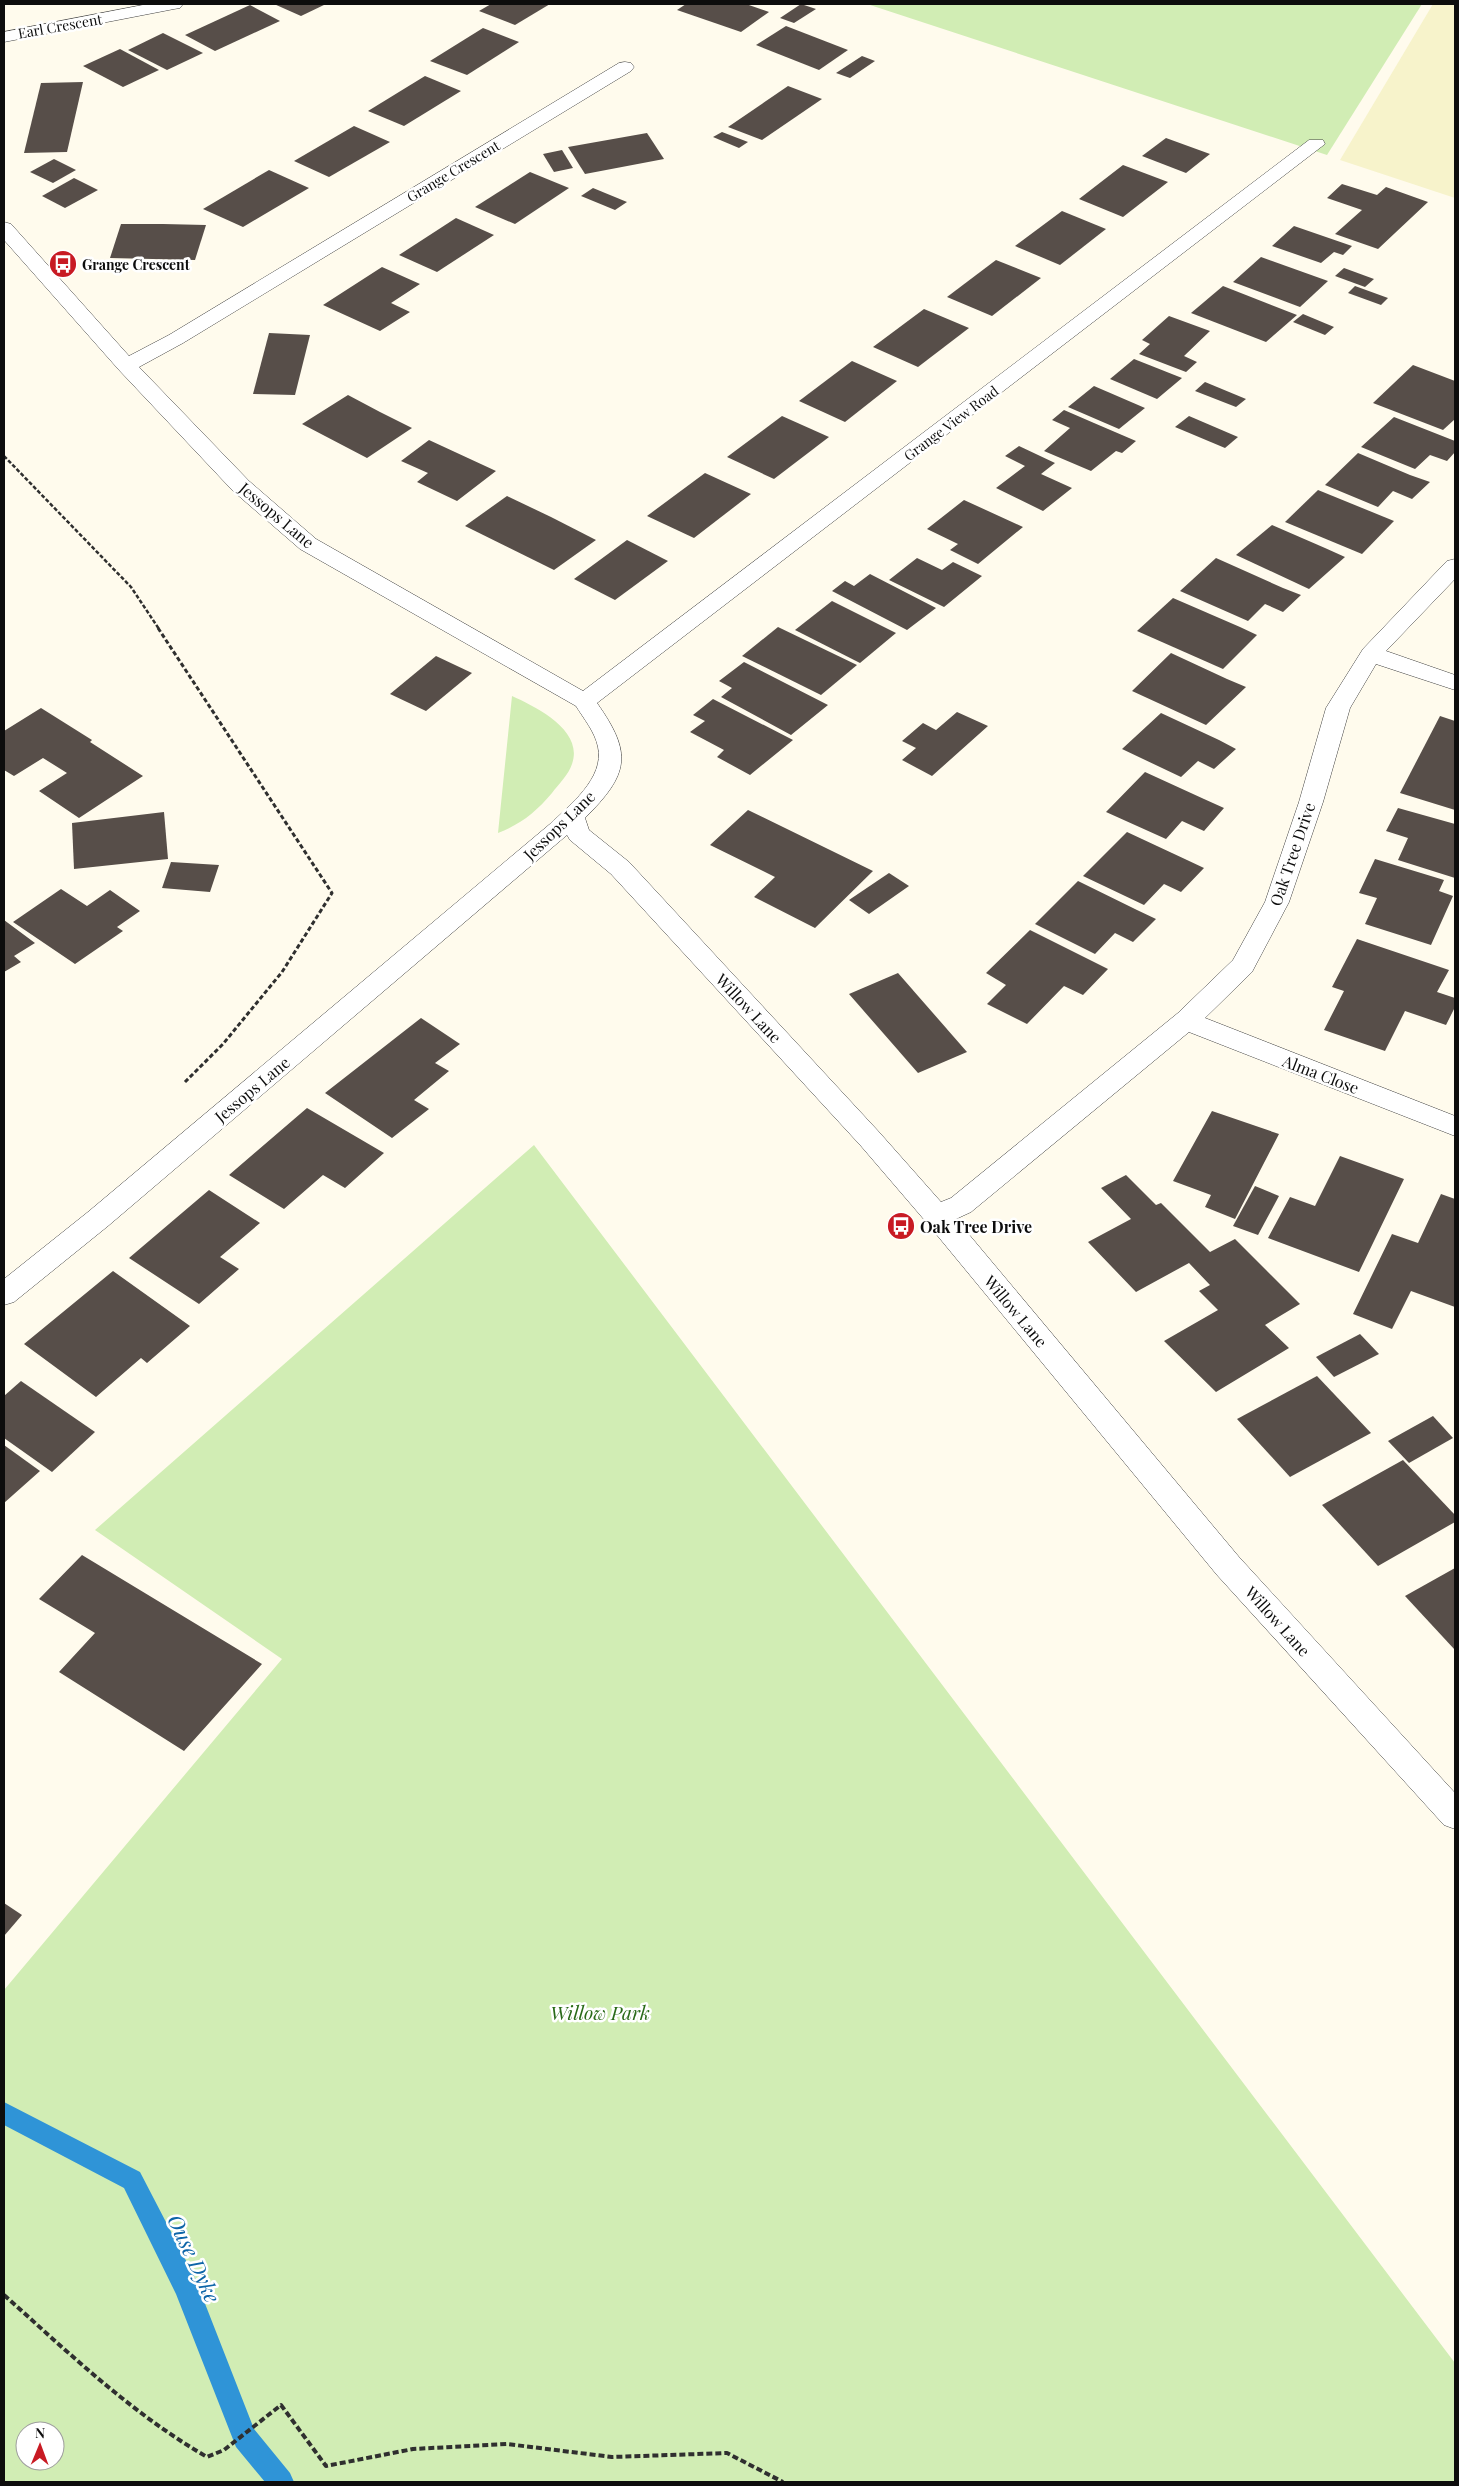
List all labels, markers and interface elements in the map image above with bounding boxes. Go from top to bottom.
street label: Earl Crescent [16,9,105,43]
street label: Grange Crescent [403,135,504,206]
bus stop icon: Grange Crescent [48,249,78,279]
place label: Grange Crescent [82,255,190,274]
street label: Grange View Road [900,381,1002,465]
street label: Jessops Lane [234,477,319,552]
street label: Jessops Lane [518,786,599,865]
street label: Oak Tree Drive [1264,799,1320,909]
street label: Willow Lane [711,968,786,1047]
street label: Alma Close [1279,1049,1362,1098]
street label: Jessops Lane [209,1052,294,1127]
bus stop icon: Oak Tree Drive [886,1211,916,1241]
place label: Oak Tree Drive [920,1216,1032,1237]
street label: Willow Lane [979,1270,1052,1351]
street label: Willow Lane [1240,1581,1315,1660]
park label: Willow Park [550,1999,650,2025]
water label: Ouse Dyke [162,2209,228,2307]
north arrow [15,2421,65,2471]
text: N [35,2423,45,2442]

